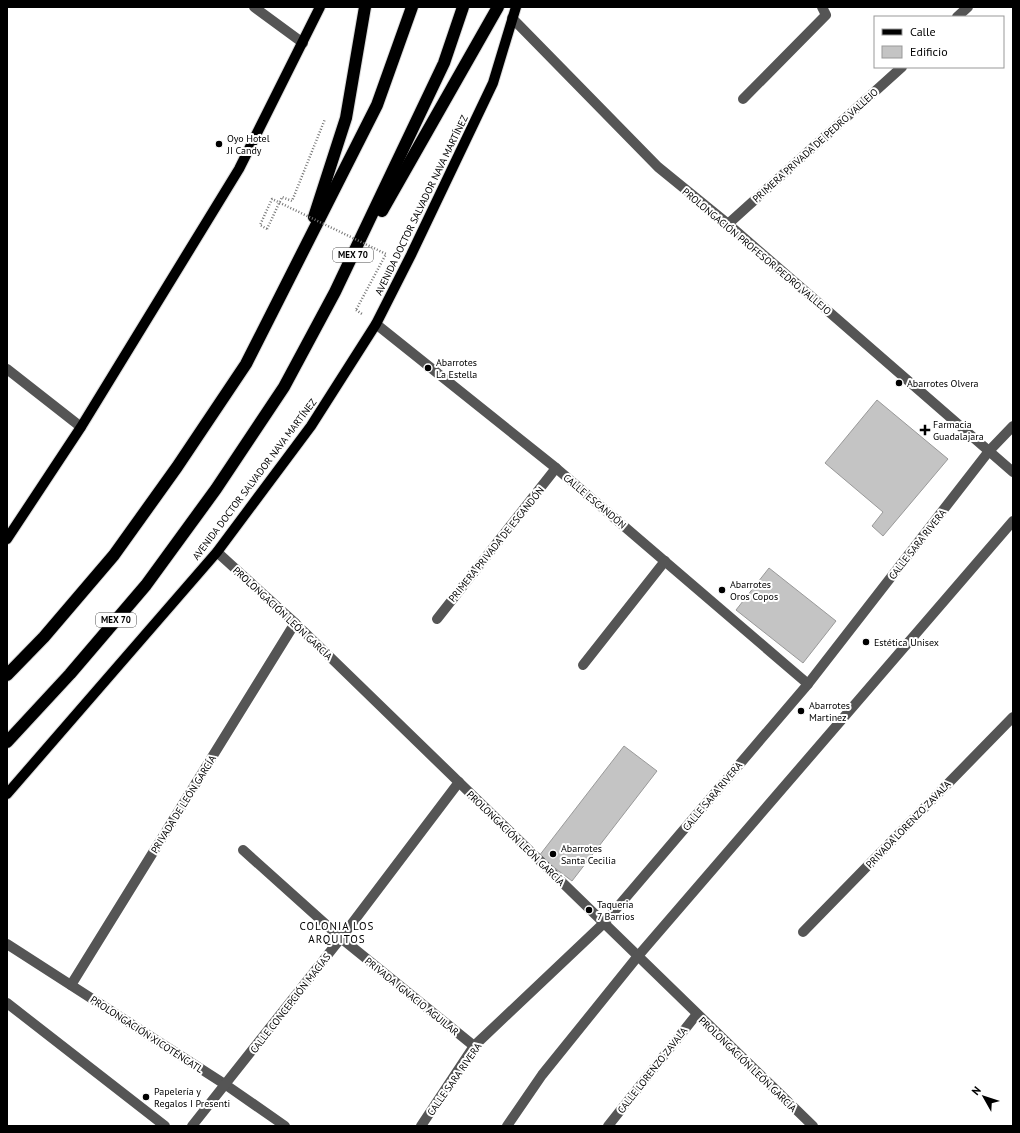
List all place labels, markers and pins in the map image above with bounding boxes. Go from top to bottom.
place label: Oyo Hotel JI Candy [226,132,270,157]
marker: Oyo Hotel JI Candy [214,139,224,149]
place label: Abarrotes La Estella [436,356,477,381]
marker: Abarrotes La Estella [423,363,433,373]
place label: Abarrotes Olvera [907,377,979,390]
marker: Abarrotes Olvera [894,378,904,388]
place label: Farmacia Guadalajara [933,418,984,443]
marker: Farmacia Guadalajara [920,425,930,435]
place label: Abarrotes Oros Copos [730,578,778,603]
marker: Abarrotes Oros Copos [717,585,727,595]
place label: Estética Unisex [874,636,939,649]
marker: Estética Unisex [861,637,871,647]
place label: Abarrotes Martinez [809,699,850,724]
marker: Abarrotes Martinez [796,706,806,716]
place label: Abarrotes Santa Cecilia [561,842,616,867]
marker: Abarrotes Santa Cecilia [548,849,558,859]
place label: Taqueria 7 Barrios [597,898,634,923]
marker: Taqueria 7 Barrios [584,905,594,915]
place label: Papelería y Regalos I Presenti [154,1085,230,1110]
marker: Papelería y Regalos I Presenti [141,1092,151,1102]

